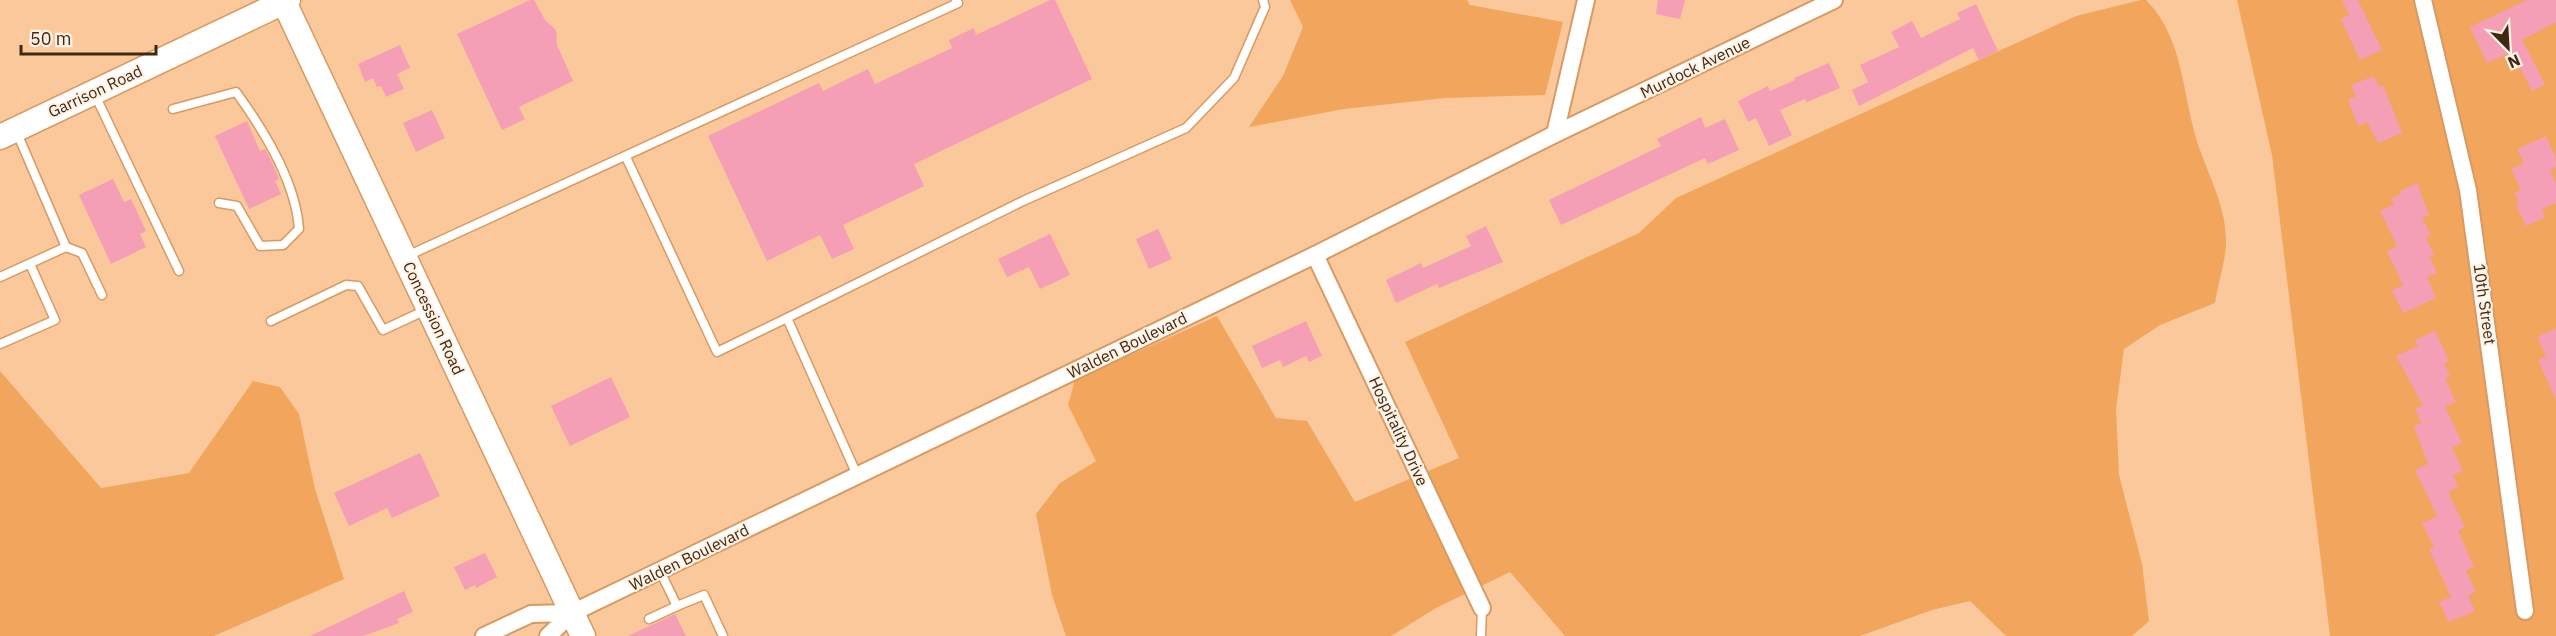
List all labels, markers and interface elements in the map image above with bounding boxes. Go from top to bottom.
scale bar [21,18,156,56]
north arrow [2478,18,2538,78]
text: 50 m [30,27,72,50]
street label: Murdock Avenue [1637,32,1753,102]
text: N [2505,50,2523,73]
street label: Garrison Road [45,60,145,122]
street label: Concession Road [399,258,469,378]
street label: 10th Street [2469,262,2501,346]
street label: Walden Boulevard [1064,307,1190,383]
street label: Hospitality Drive [1365,373,1433,489]
street label: Walden Boulevard [626,519,752,595]

